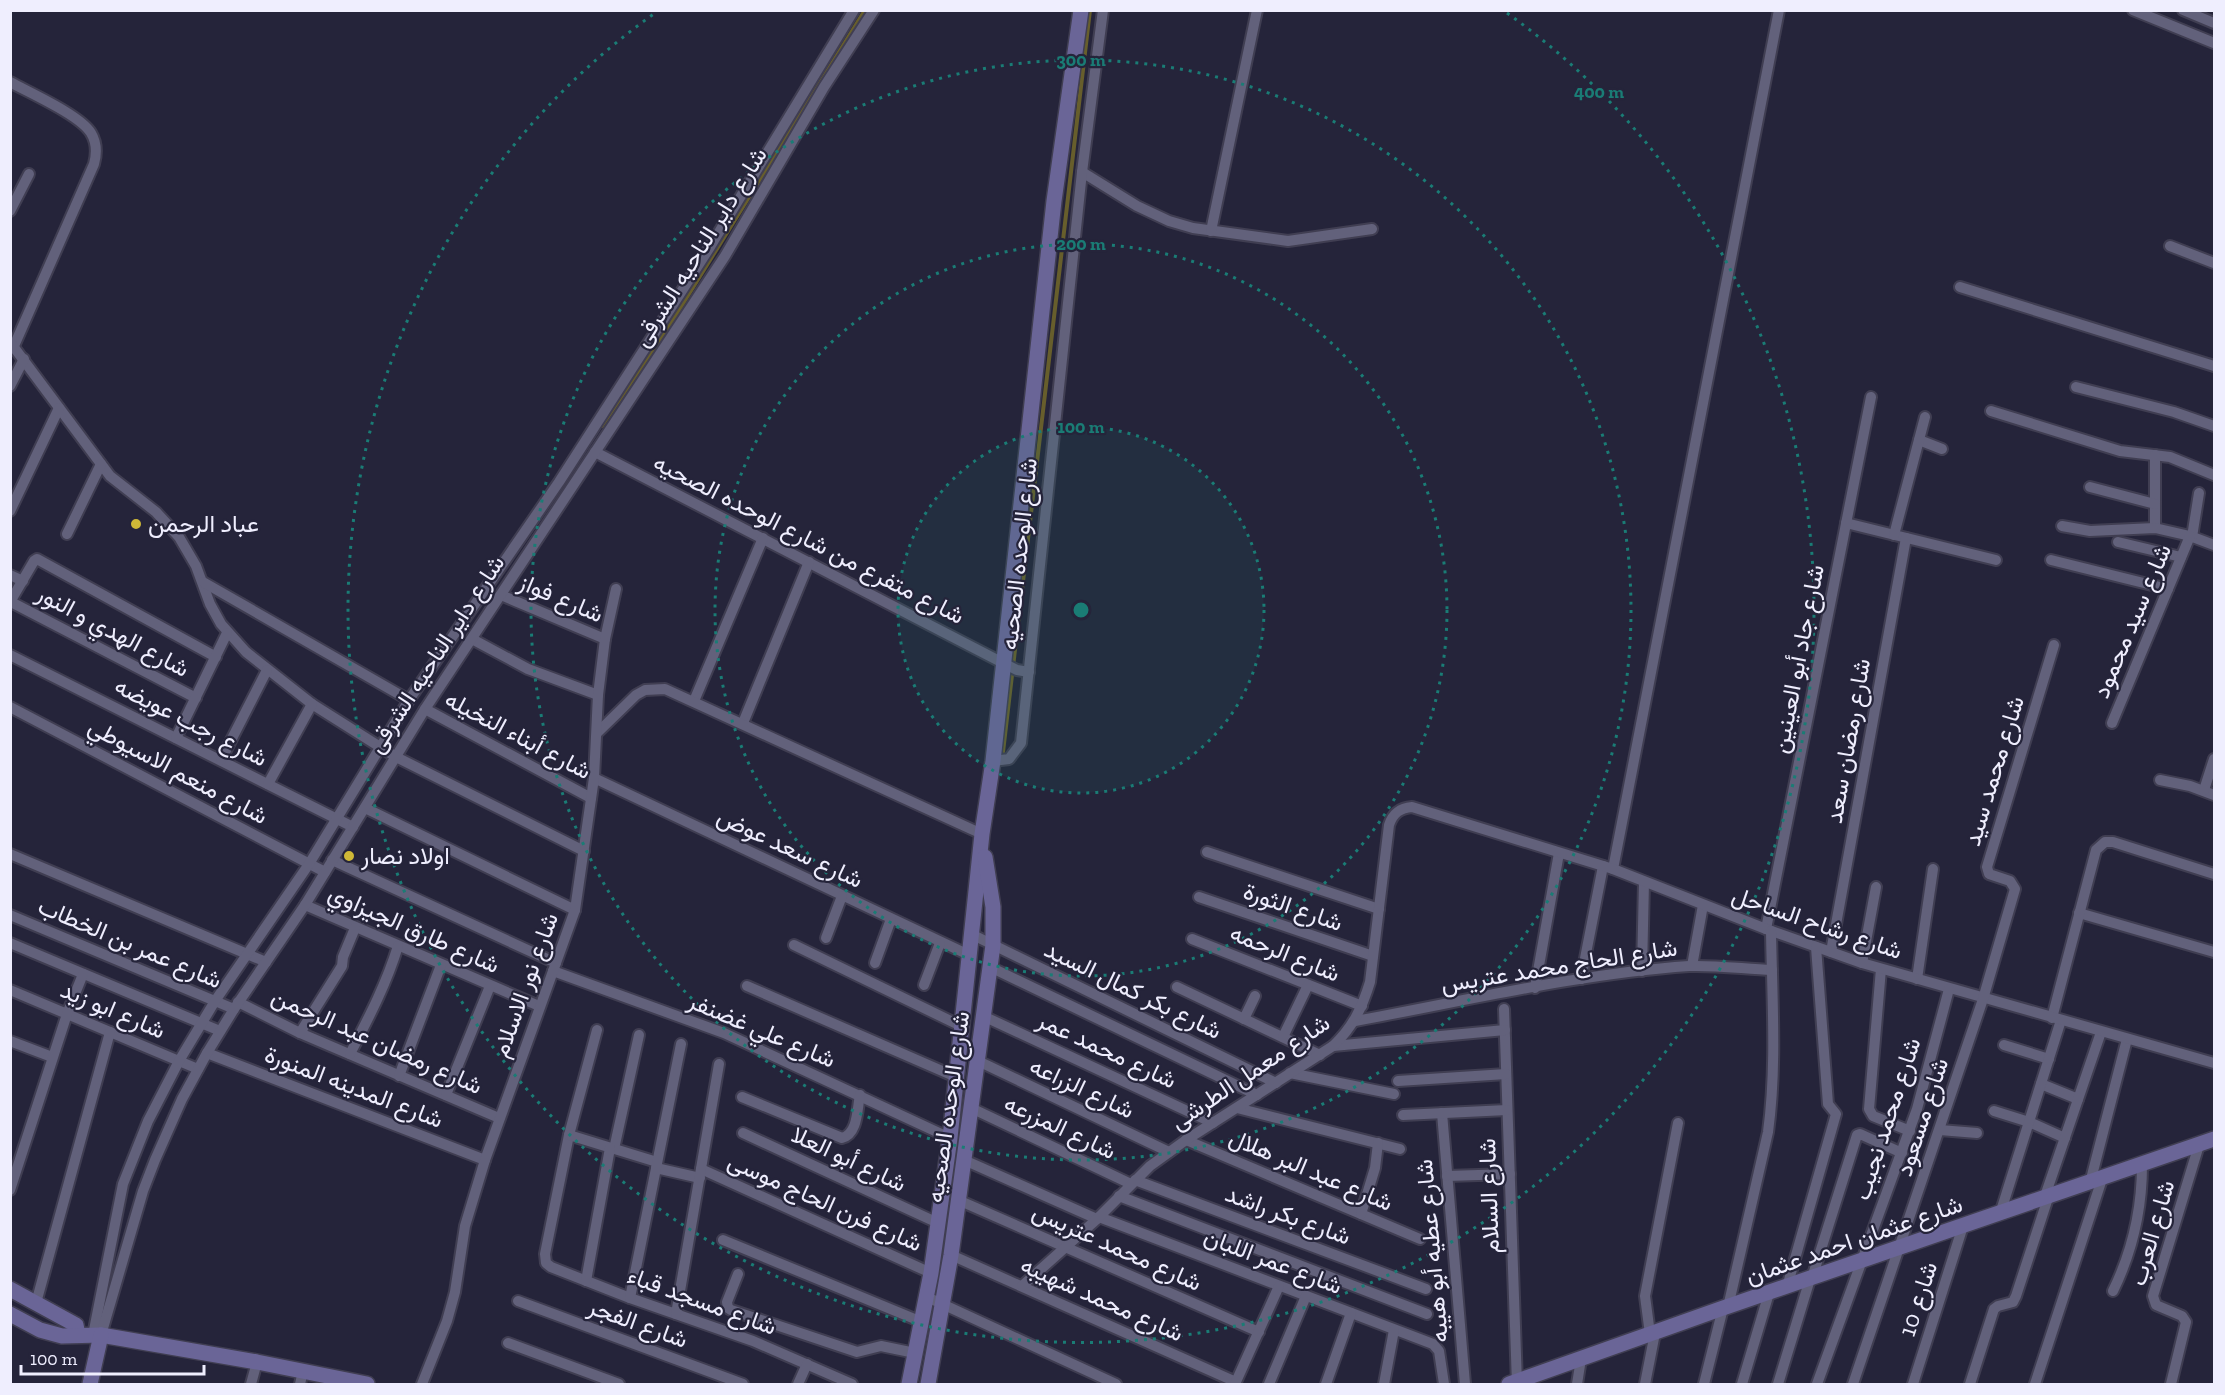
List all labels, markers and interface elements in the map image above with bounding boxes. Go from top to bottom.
text: 300 m [1056,49,1106,71]
text: 400 m [1574,81,1624,103]
street label: شارع داير الناحيه الشرقى [626,141,775,353]
text: 200 m [1056,233,1106,255]
text: 100 m [1057,416,1105,438]
street label: شارع متفرع من شارع الوحده الصحيه [648,447,970,632]
street label: شارع الوحده الصحيه [994,456,1045,652]
place label: عباد الرحمن [148,509,259,539]
marker: عباد الرحمن [129,517,143,531]
street label: شارع سيد محمود [2086,539,2179,703]
street label: شارع داير الناحيه الشرقى [361,549,512,759]
street label: شارع جاد أبو العينين [1765,562,1832,756]
street label: شارع فواز [513,566,608,630]
street label: شارع الهدي و النور [29,578,195,687]
centre of rings [1071,600,1091,620]
street label: شارع رمضان سعد [1819,656,1878,826]
street label: شارع رجب عويضه [109,671,272,774]
street label: شارع أبناء النخيله [439,684,596,787]
street label: شارع محمد سيد [1957,692,2032,850]
street label: شارع منعم الاسيوطي [81,711,273,834]
street label: شارع سعد عوض [712,801,868,896]
place label: اولاد نصار [360,841,450,871]
marker: اولاد نصار [342,849,356,863]
street label: شارع الثورة [1239,876,1347,939]
street label: شارع طارق الجيزاوي [322,878,504,984]
street label: شارع رشاح الساحل [1728,880,1906,967]
street label: شارع عمر بن الخطاب [33,891,226,996]
street label: شارع نور الاسلام [485,909,566,1062]
street label: شارع الرحمه [1225,917,1344,990]
street label: شارع الحاج محمد عتريس [1439,932,1680,1000]
street label: شارع بكر كمال السيد [1039,934,1227,1047]
street label: شارع ابو زيد [56,975,170,1046]
street label: شارع رمضان عبد الرحمن [267,981,487,1102]
street label: شارع علي غضنفر [681,985,840,1078]
street label: شارع محمد عمر [1031,1004,1181,1096]
street label: شارع معمل الطرشى [1164,1008,1336,1137]
street label: شارع الوحده الصحيه [920,1009,977,1205]
street label: شارع محمد نجيب [1847,1034,1928,1204]
street label: شارع المدينه المنورة [260,1039,447,1136]
street label: شارع الزراعه [1024,1051,1139,1126]
street label: شارع مسعود [1889,1054,1956,1180]
street label: شارع المزرعه [999,1088,1121,1167]
street label: شارع أبو العلا [786,1119,911,1200]
street label: شارع عبد البر هلال [1224,1122,1397,1219]
street label: شارع السلام [1472,1138,1507,1254]
street label: شارع فرن الحاج موسى [723,1146,927,1259]
street label: شارع عطيه أبو هيبه [1409,1158,1456,1344]
street label: شارع العرب [2123,1177,2182,1289]
street label: شارع بكر راشد [1221,1178,1355,1253]
street label: شارع عثمان احمد عثمان [1742,1189,1967,1292]
street label: شارع محمد عتريس [1027,1196,1206,1299]
street label: شارع عمر اللبان [1199,1221,1346,1302]
street label: شارع محمد شهيبه [1015,1250,1188,1349]
street label: شارع 10 [1892,1258,1945,1340]
street label: شارع مسجد قباء [623,1260,781,1343]
street label: شارع الفجر [583,1291,692,1356]
scale bar [21,1338,204,1376]
text: 100 m [30,1348,78,1370]

